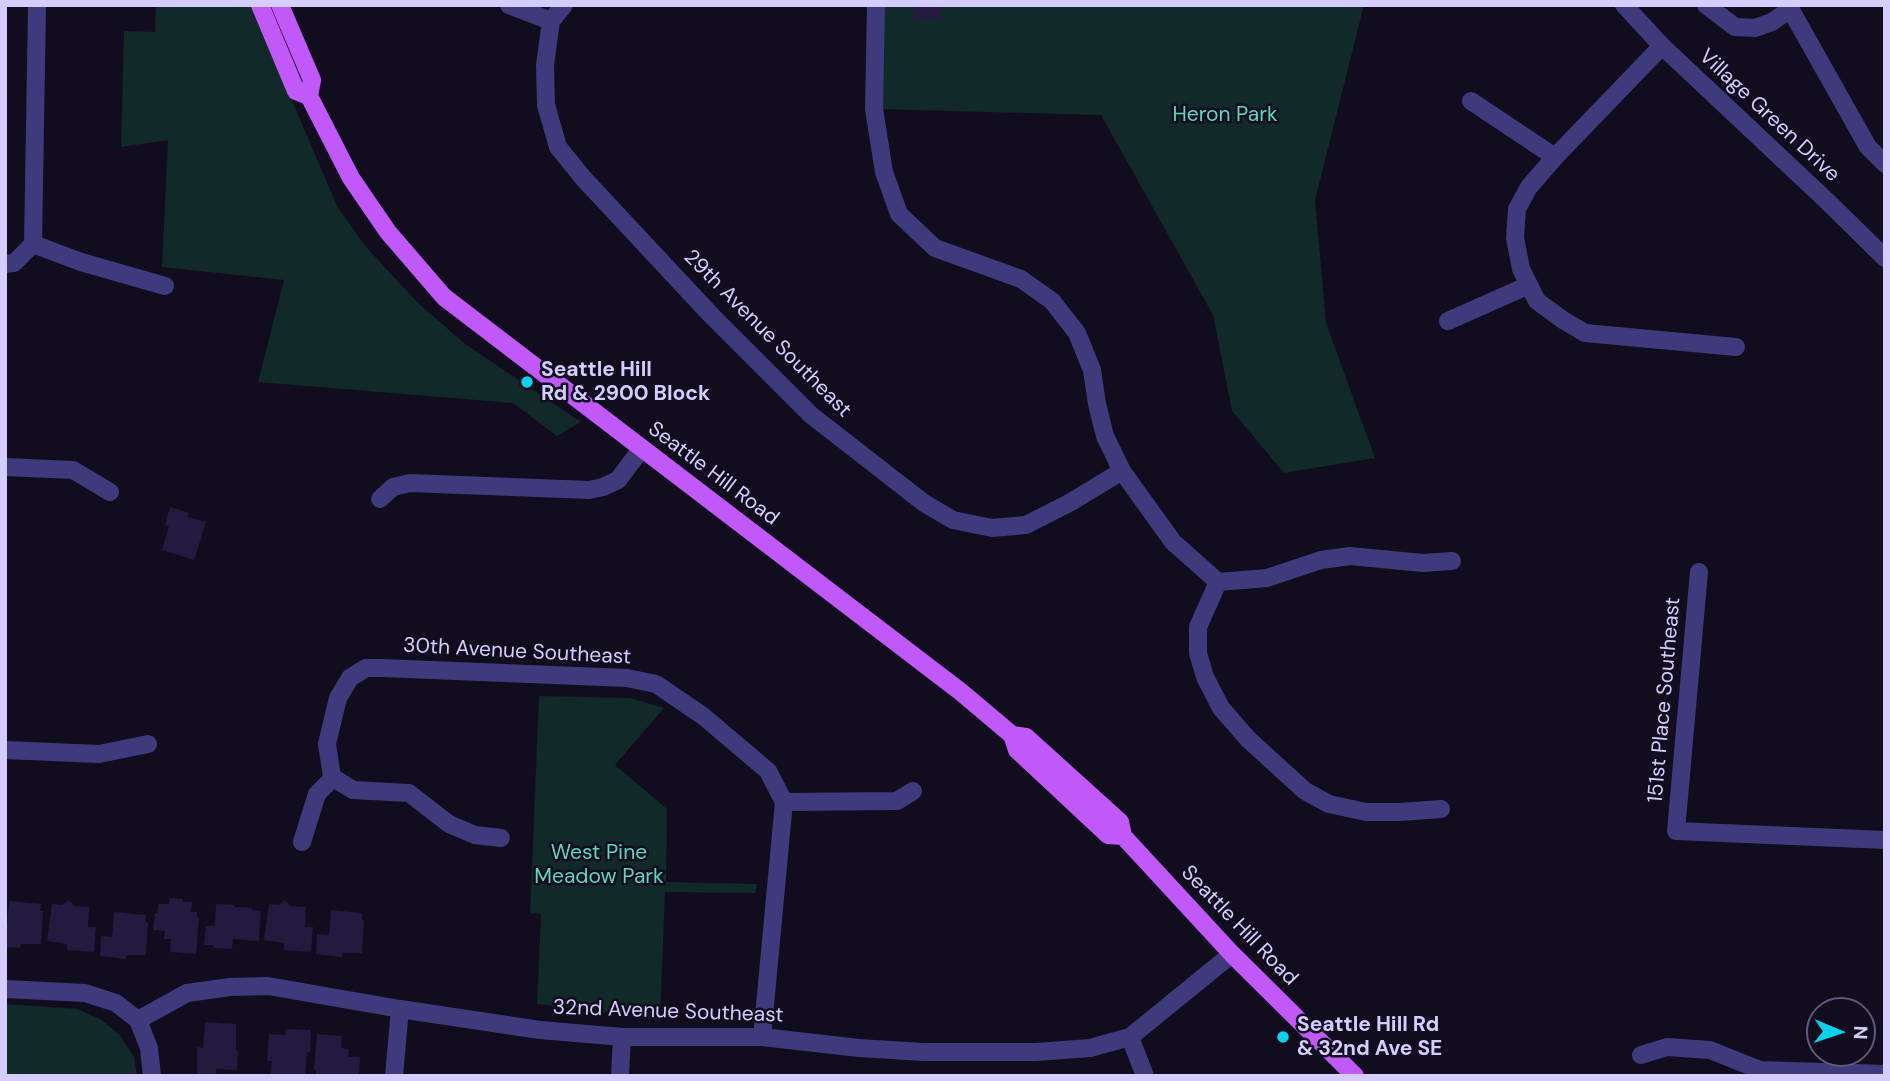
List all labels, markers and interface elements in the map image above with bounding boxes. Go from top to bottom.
street label: Village Green Drive [1693,44,1845,188]
park label: Heron Park [1172,102,1278,128]
street label: 29th Avenue Southeast [678,245,856,423]
place label: Seattle Hill Rd & 2900 Block [541,357,710,407]
marker: Seattle Hill Rd & 2900 Block [519,374,535,390]
street label: Seattle Hill Road [643,417,783,531]
street label: 151st Place Southeast [1643,596,1687,804]
street label: 30th Avenue Southeast [402,633,632,671]
park label: West Pine Meadow Park [534,840,664,890]
street label: Seattle Hill Road [1175,861,1303,991]
street label: 32nd Avenue Southeast [552,995,784,1029]
north arrow [1806,997,1876,1067]
place label: Seattle Hill Rd & 32nd Ave SE [1297,1012,1442,1062]
text: N [1848,1025,1873,1040]
marker: Seattle Hill Rd & 32nd Ave SE [1275,1029,1291,1045]

